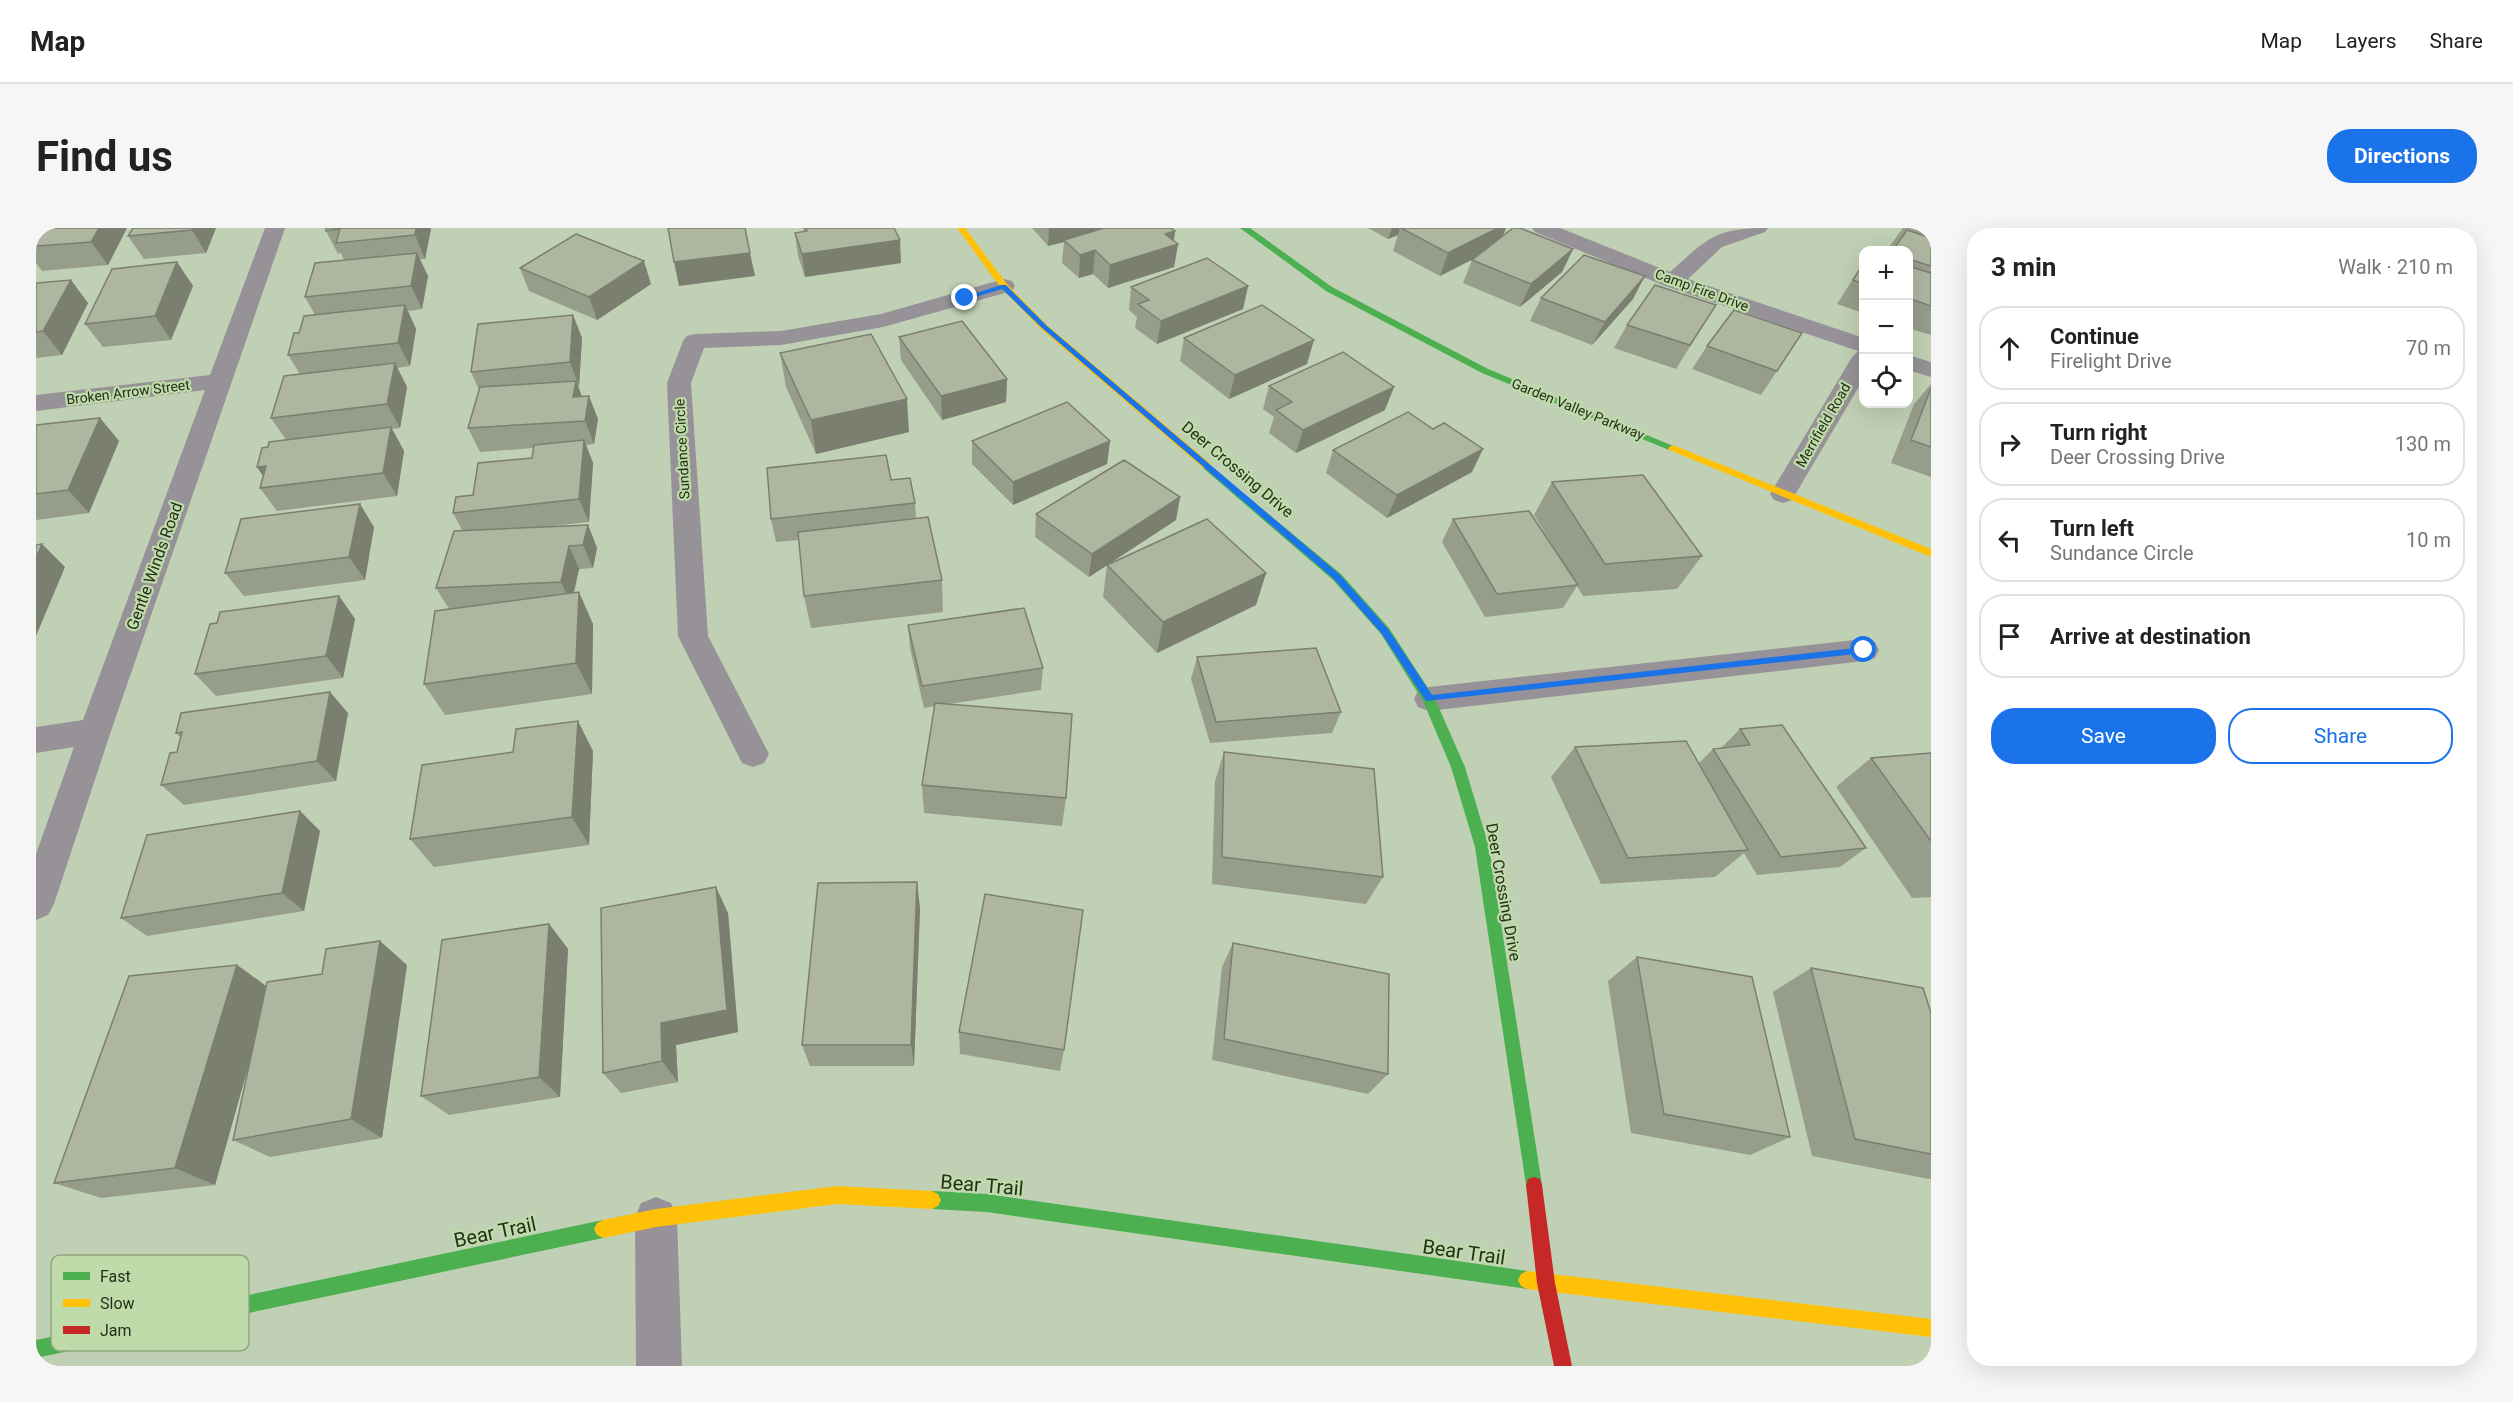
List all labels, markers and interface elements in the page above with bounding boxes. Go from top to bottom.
text: Map [30,25,85,58]
text: Map [2260,29,2302,53]
text: Layers [2335,29,2396,53]
text: Share [2429,29,2483,53]
button: Directions [2327,129,2477,183]
text: Find us [36,132,173,181]
map controls [1859,246,1913,408]
button: + [1859,246,1913,300]
text: 3 min [1991,252,2056,282]
text: Walk · 210 m [2338,255,2453,279]
street label: Camp Fire Drive [1653,266,1751,314]
route end [951,284,977,310]
button: − [1859,300,1913,354]
text: Continue [2050,324,2139,349]
icon: ahead [1993,332,2026,365]
text: 70 m [2406,336,2451,360]
text: Firelight Drive [2050,349,2172,373]
button: locate [1859,354,1913,408]
street label: Garden Valley Parkway [1509,375,1647,443]
street label: Broken Arrow Street [65,376,191,408]
street label: Merrifield Road [1792,380,1854,470]
street label: Sundance Circle [671,398,693,500]
street label: Deer Crossing Drive [1178,417,1297,522]
text: Turn right [2050,420,2147,445]
icon: right [1993,428,2026,461]
text: 130 m [2395,432,2451,456]
text: Deer Crossing Drive [2050,445,2225,469]
street label: Gentle Winds Road [123,500,186,633]
text: Turn left [2050,516,2134,541]
icon: left [1993,524,2026,557]
text: 10 m [2406,528,2451,552]
text: Sundance Circle [2050,541,2194,565]
icon: arrive [1993,620,2026,653]
text: Arrive at destination [2050,624,2251,649]
route start [1850,636,1876,662]
button: Save [1991,708,2216,764]
button: Share [2228,708,2453,764]
street label: Deer Crossing Drive [1482,822,1525,963]
street label: Bear Trail [939,1169,1025,1201]
street label: Bear Trail [452,1212,538,1252]
street label: Bear Trail [1421,1234,1507,1270]
legend [51,1255,249,1351]
text: Fast [100,1267,131,1286]
text: Slow [100,1294,135,1313]
text: Jam [100,1321,132,1340]

